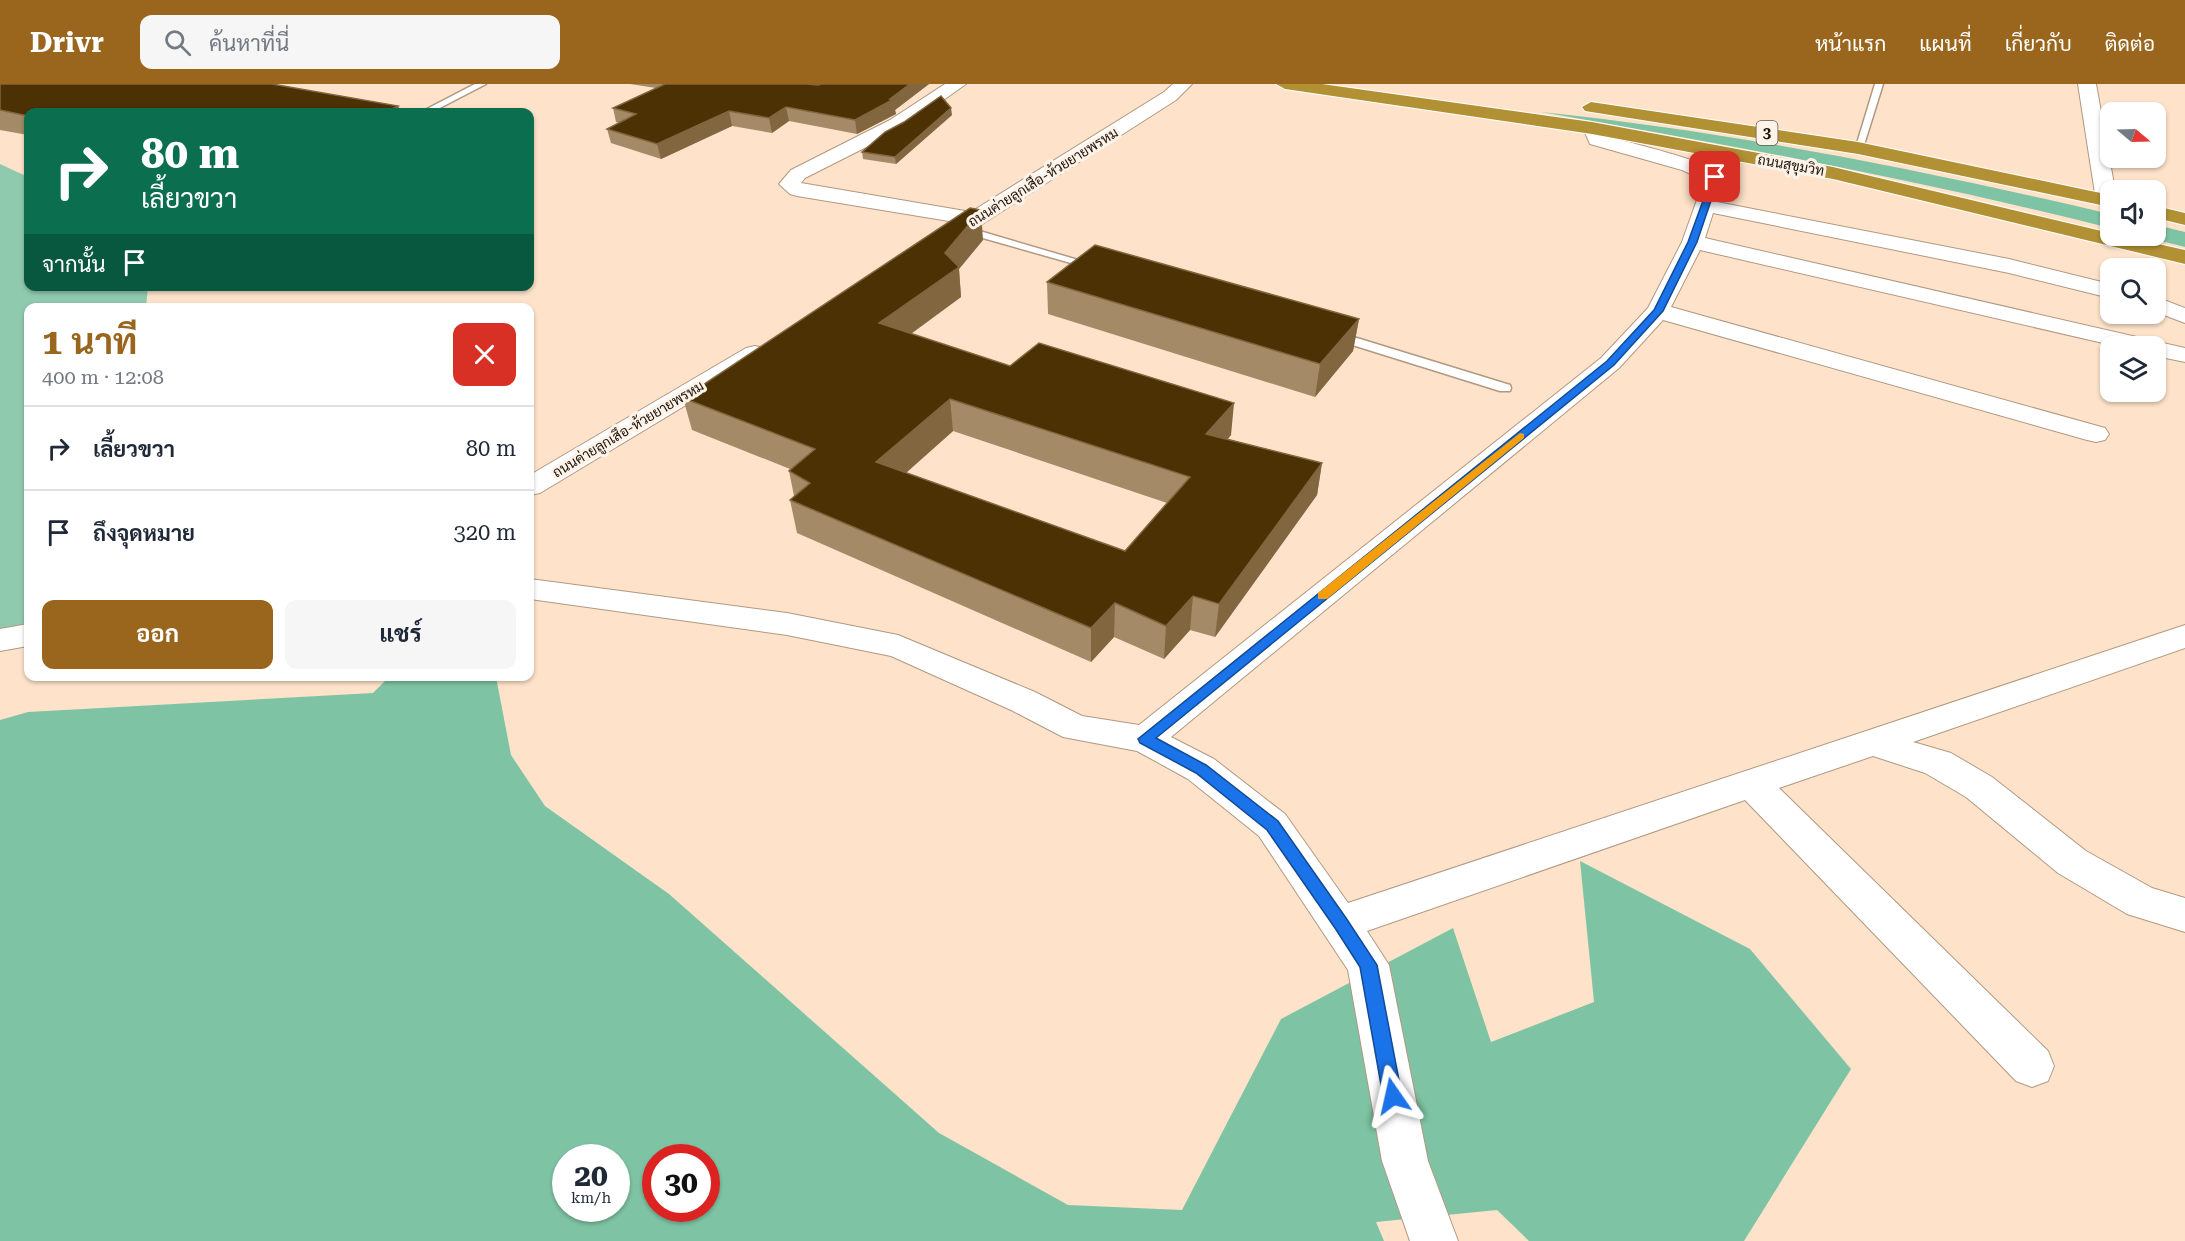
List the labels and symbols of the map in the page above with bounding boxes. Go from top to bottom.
north arrow [2100,102,2166,168]
road number: 3 [1756,121,1778,145]
street label: ถนนค่ายลูกเสึอ-ห้วยยายพรหม [965,123,1122,231]
pin [1689,151,1740,202]
street label: ถนนสุขุมวิท [1756,151,1826,181]
street label: ถนนค่ายลูกเสึอ-ห้วยยายพรหม [549,377,708,482]
position arrow [1361,1064,1425,1128]
speed limit sign: 30 [642,1144,720,1222]

